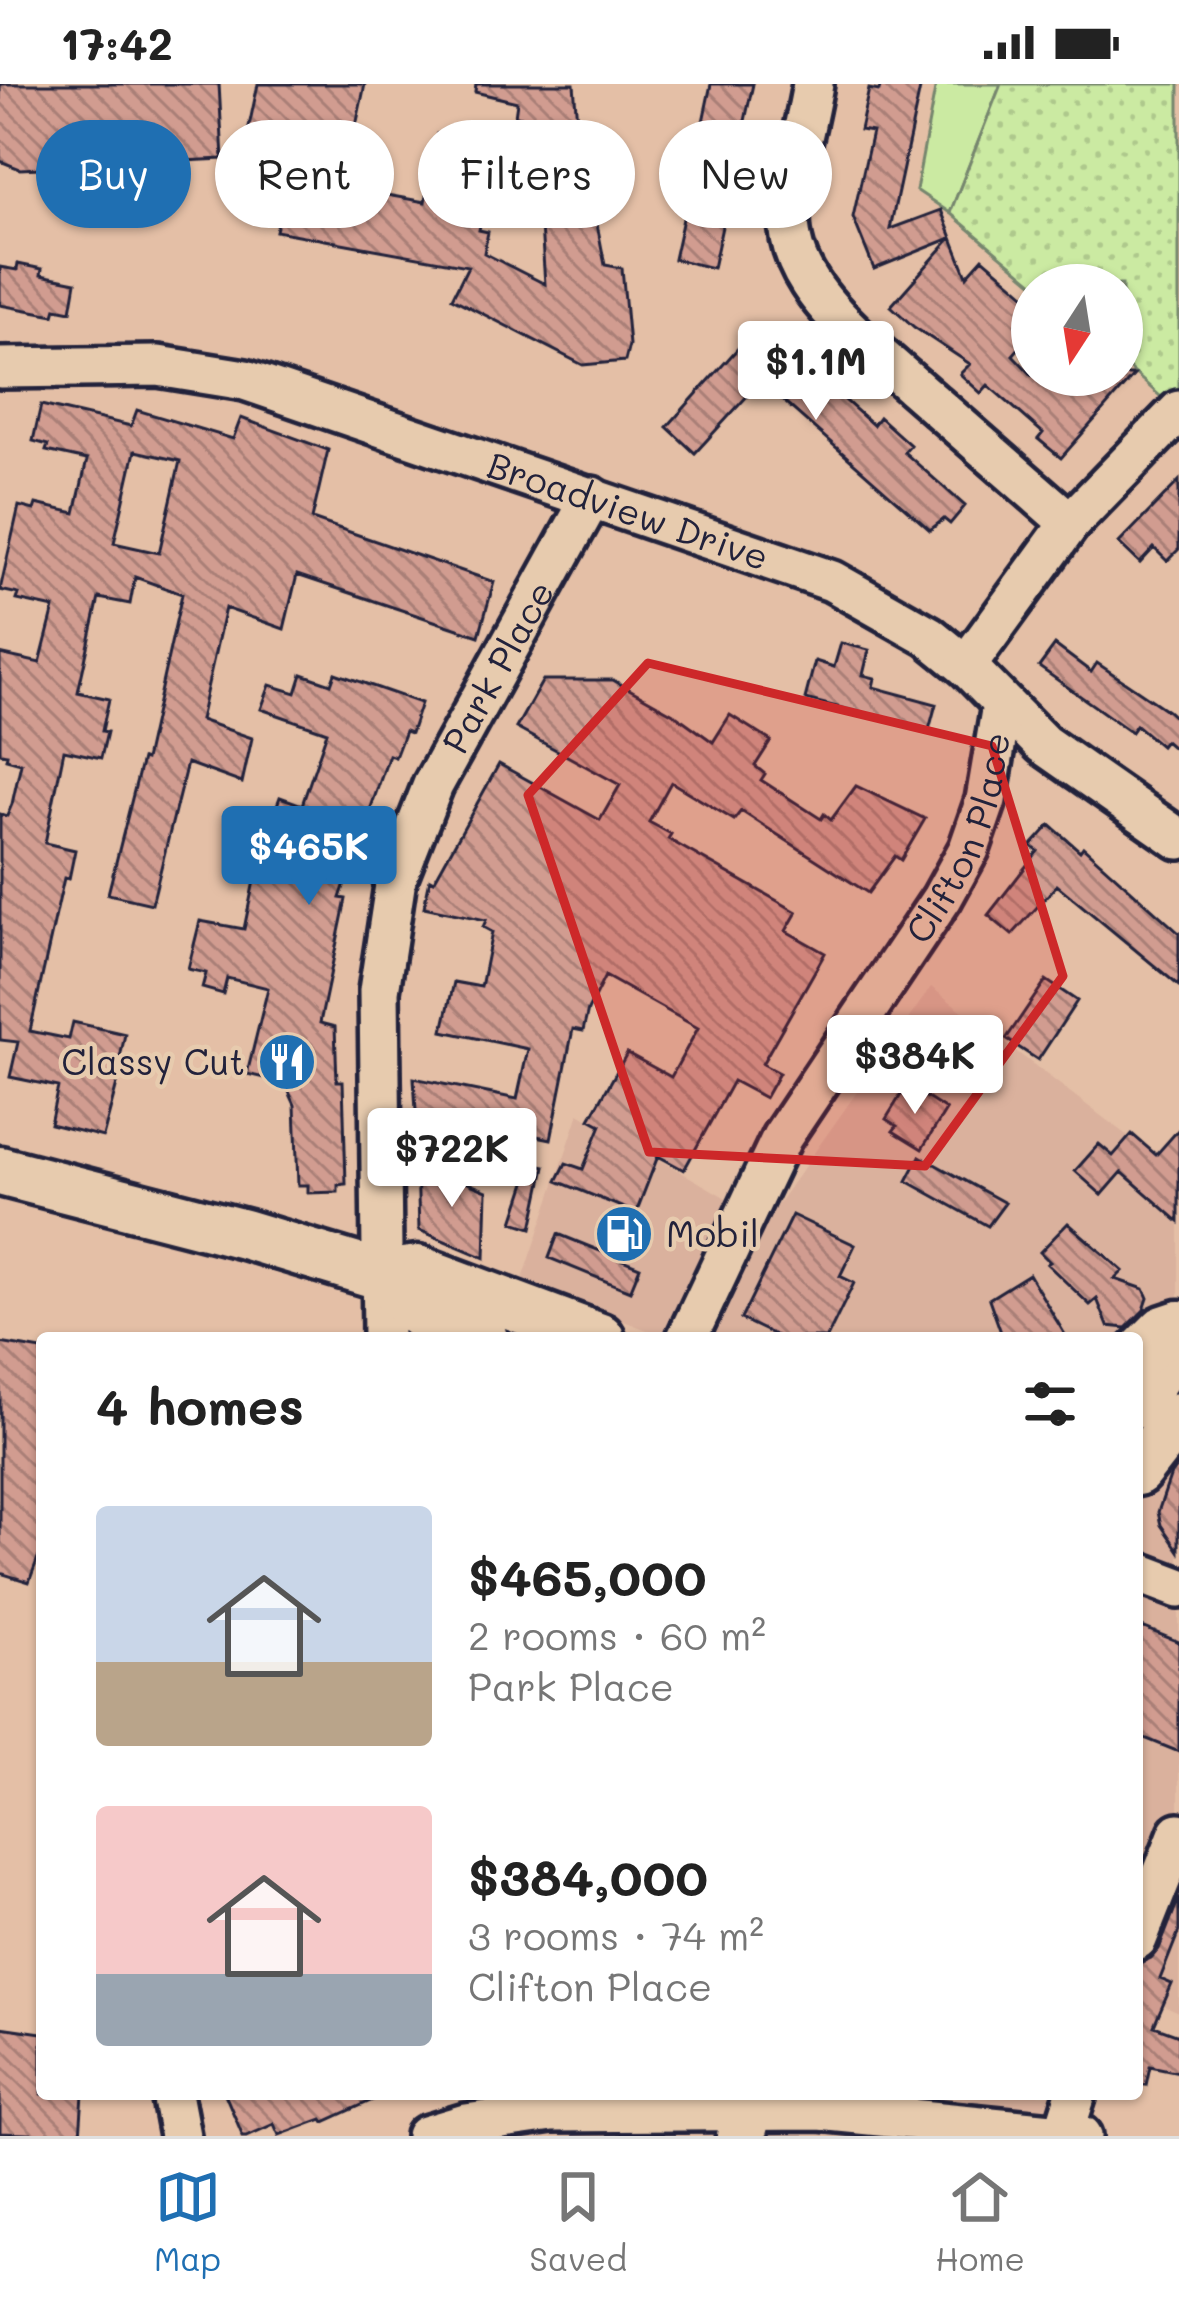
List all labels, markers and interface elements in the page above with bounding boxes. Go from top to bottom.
text: 17:42 [60,13,173,71]
chip: Buy [36,120,191,228]
chip: Rent [215,120,394,228]
chip: Filters [418,120,635,228]
chip: New [659,120,832,228]
north arrow [1011,264,1143,396]
map controls [1011,264,1143,396]
pin: $1.1M [732,321,900,423]
text: $1.1M [765,334,867,385]
street label: Broadview Drive [482,440,775,580]
street label: Park Place [430,572,563,761]
street label: Clifton Place [894,729,1019,952]
pin: $465K [225,806,393,908]
text: $465K [249,819,369,870]
pin: $384K [831,1015,999,1117]
text: $384K [854,1028,976,1079]
restaurant icon: Classy Cut [256,1031,318,1093]
place label: Classy Cut [61,1037,245,1085]
pin: $722K [368,1108,536,1210]
text: $722K [394,1121,510,1172]
fuel station icon: Mobil [593,1203,655,1265]
place label: Mobil [666,1209,759,1256]
text: 4 homes [96,1371,304,1438]
icon: filters [1017,1371,1083,1437]
text: $465,000 [468,1542,707,1609]
icon: home [192,1554,336,1698]
text: 2 rooms · 60 m² [468,1609,766,1660]
text: Park Place [468,1660,674,1711]
text: $384,000 [468,1842,708,1909]
icon: home [192,1854,336,1998]
text: 3 rooms · 74 m² [468,1909,764,1960]
text: Clifton Place [468,1960,712,2011]
tab: Map [154,2164,221,2279]
tab: Saved [529,2164,627,2279]
tab: Home [935,2164,1025,2279]

